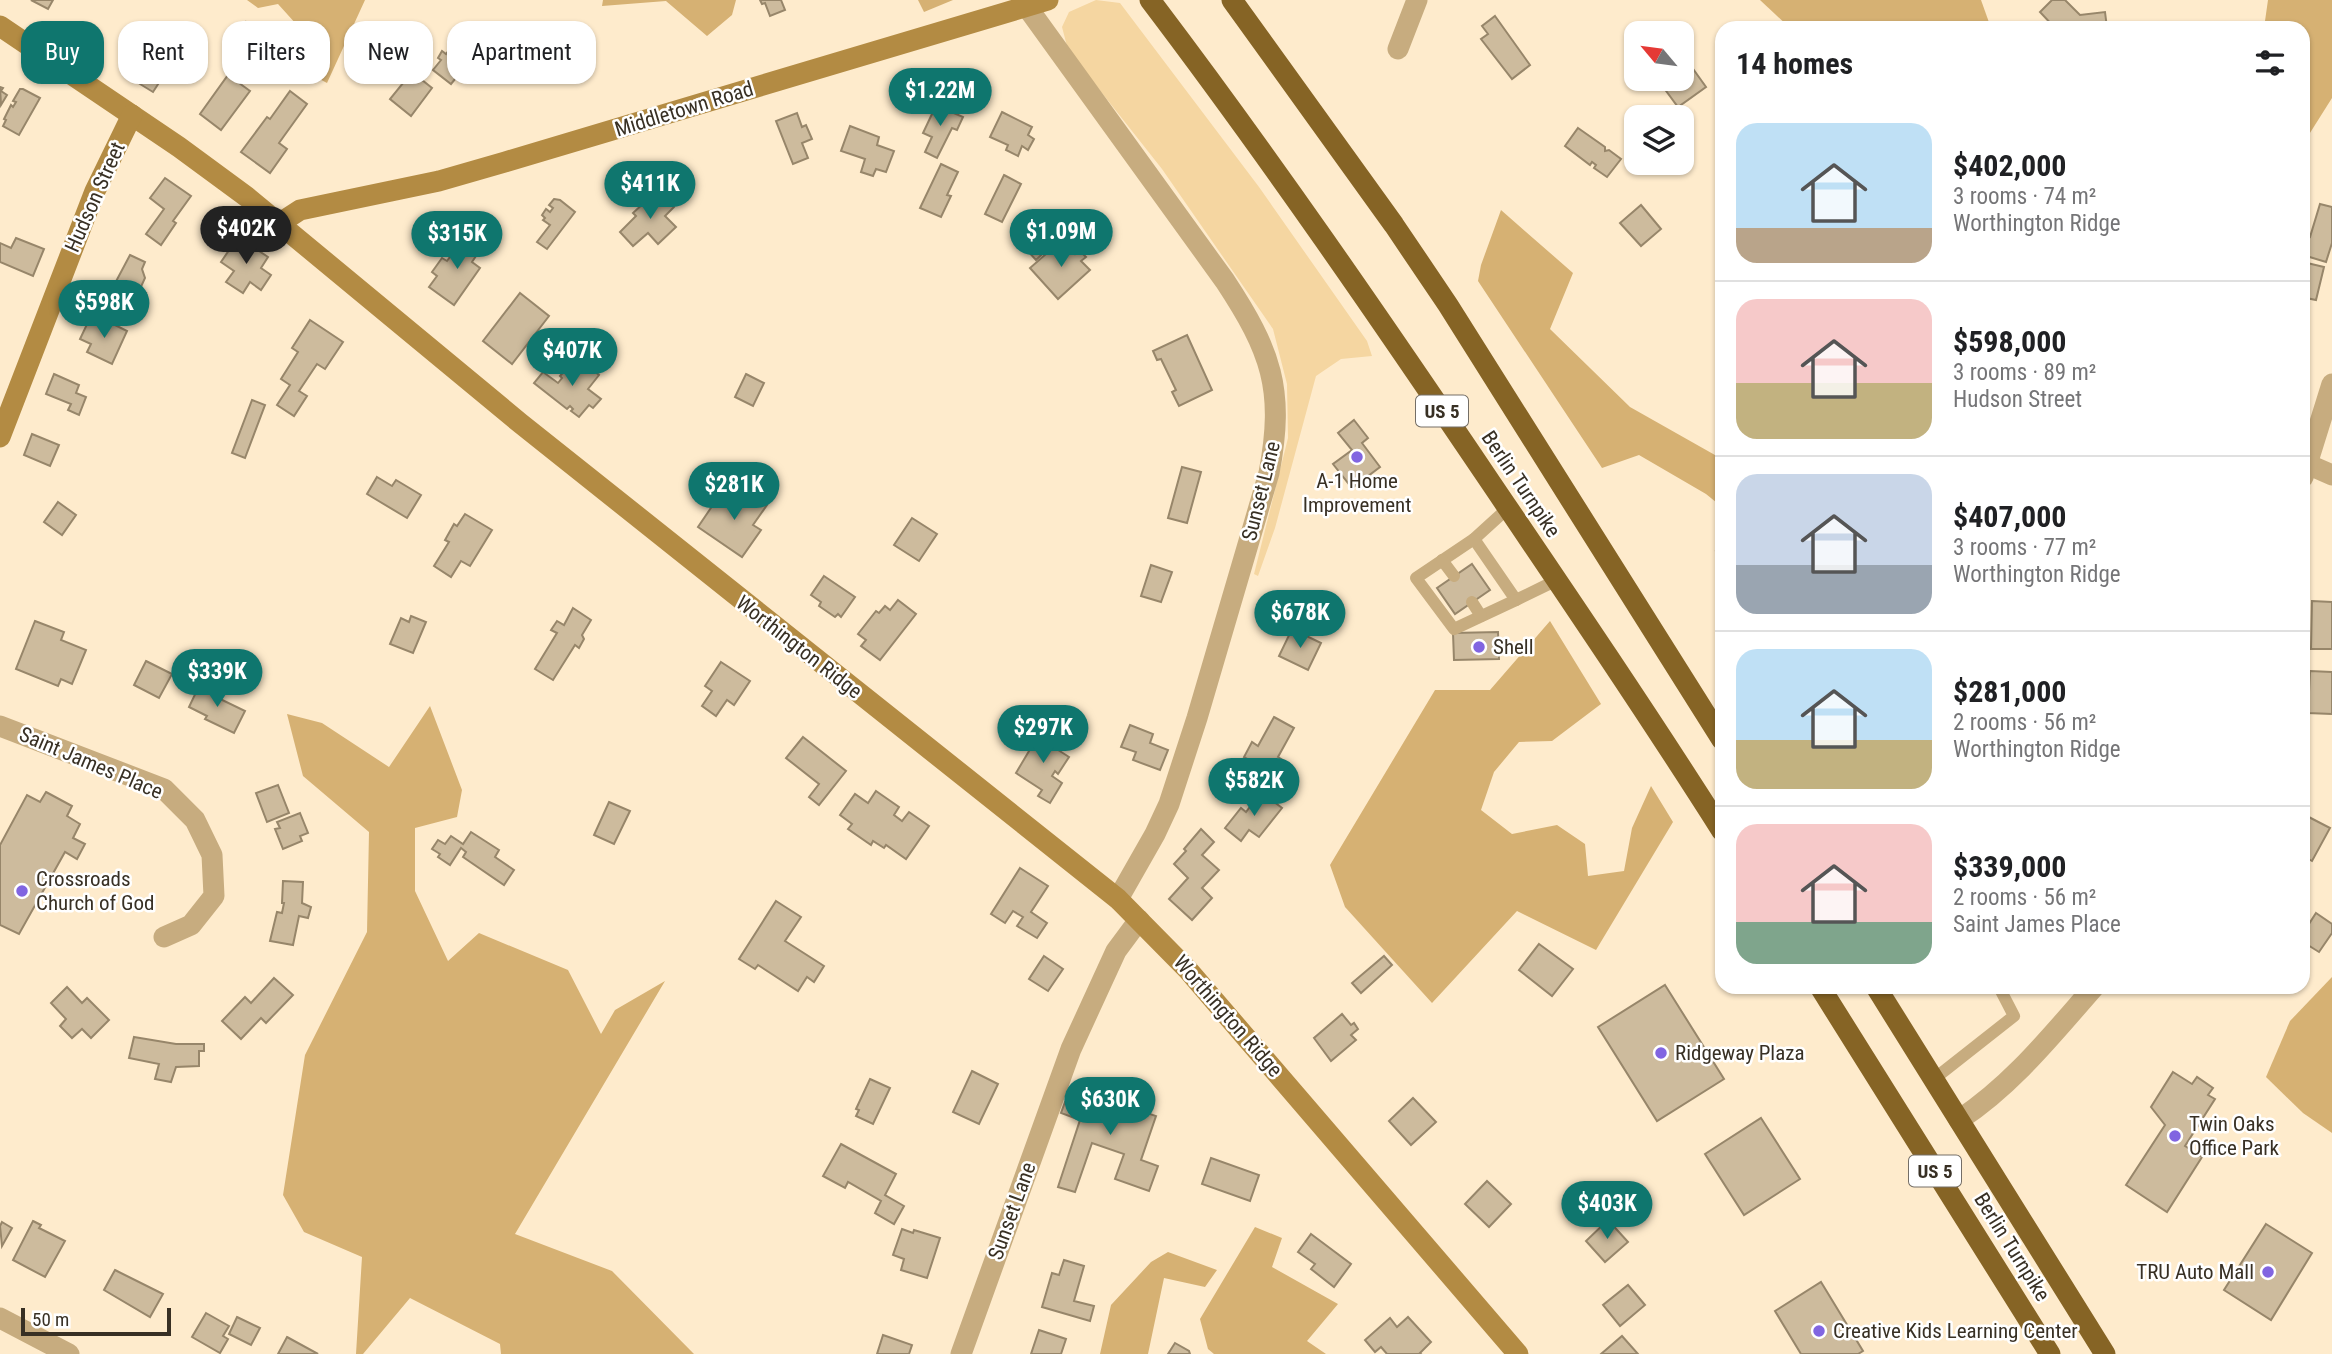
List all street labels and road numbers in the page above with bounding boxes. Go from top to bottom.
street label: Middletown Road [612,77,756,141]
street label: Hudson Street [60,138,130,256]
road number: US 5 [1416,396,1468,426]
street label: Berlin Turnpike [1477,426,1565,542]
street label: Sunset Lane [1237,439,1285,543]
street label: Worthington Ridge [731,590,867,704]
street label: Saint James Place [16,722,166,804]
street label: Worthington Ridge [1169,950,1287,1082]
road number: US 5 [1909,1156,1961,1186]
street label: Sunset Lane [983,1159,1041,1263]
street label: Berlin Turnpike [1969,1189,2055,1306]

